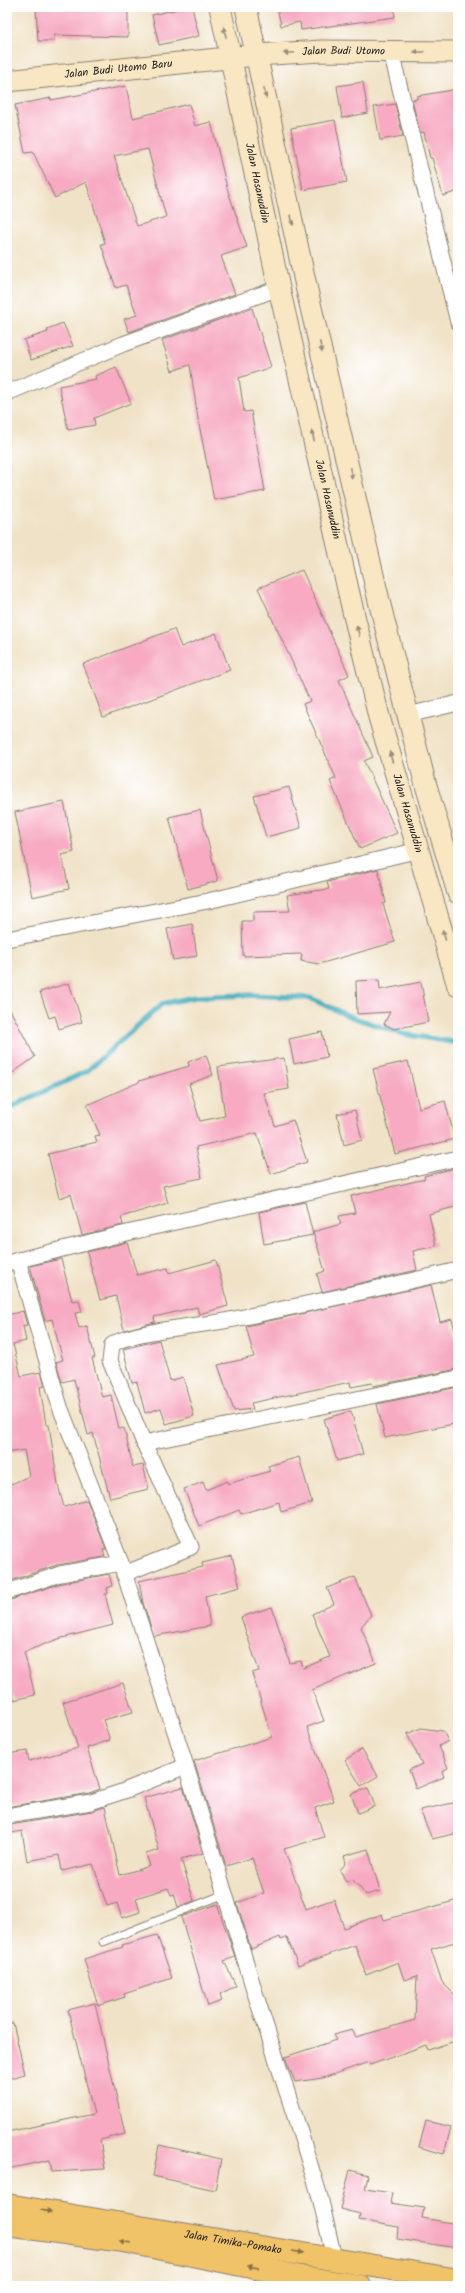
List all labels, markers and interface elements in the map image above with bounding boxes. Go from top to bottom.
one-way arrow [222,26,228,38]
street label: Jalan Budi Utomo [302,42,385,61]
one-way arrow [283,49,295,56]
one-way arrow [412,49,425,55]
street label: Jalan Budi Utomo Baru [64,55,174,84]
one-way arrow [262,87,268,99]
street label: Jalan Hasanuddin [240,141,274,225]
one-way arrow [290,214,296,226]
one-way arrow [318,340,324,353]
one-way arrow [310,430,316,442]
street label: Jalan Hasanuddin [310,458,345,541]
one-way arrow [348,467,354,479]
one-way arrow [355,625,361,637]
one-way arrow [388,751,394,763]
street label: Jalan Hasanuddin [387,772,427,855]
one-way arrow [440,929,446,941]
one-way arrow [39,2209,52,2215]
street label: Jalan Timika-Pomako [183,2226,283,2260]
one-way arrow [119,2239,131,2245]
one-way arrow [292,2249,304,2255]
one-way arrow [246,2264,259,2270]

